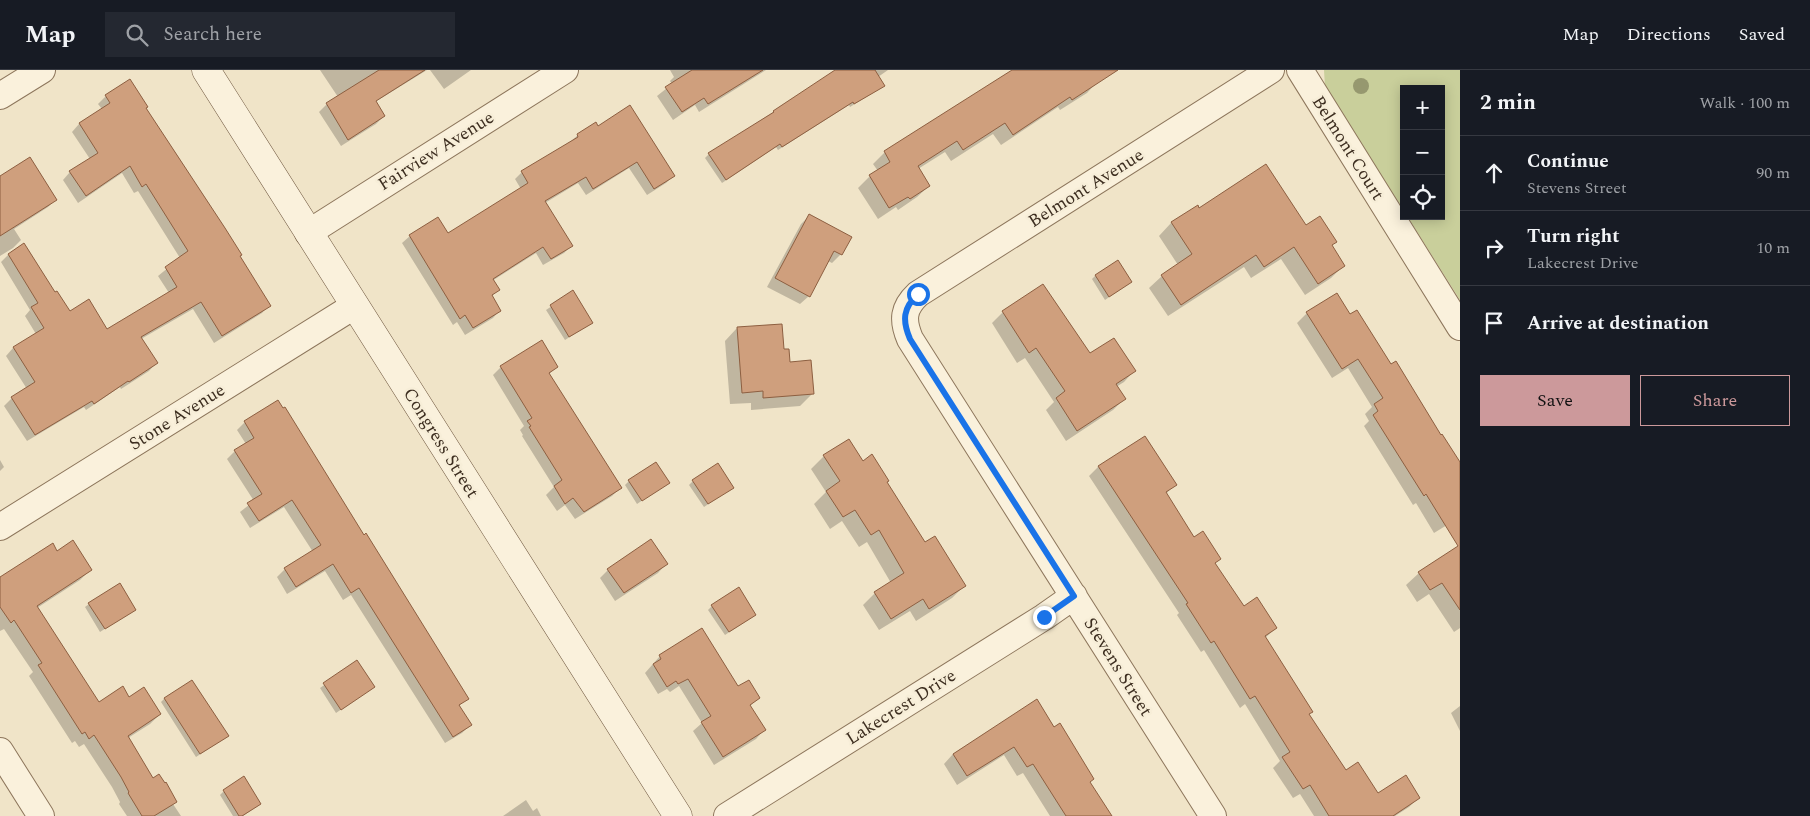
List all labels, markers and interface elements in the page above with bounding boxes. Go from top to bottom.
search box [105,12,455,57]
text: Map [25,17,75,53]
text: Search here [163,20,262,49]
icon: search [123,21,151,49]
text: Map [1563,21,1599,48]
text: Directions [1627,21,1711,48]
text: Saved [1739,21,1785,48]
map controls [1400,85,1445,220]
button: + [1400,85,1445,130]
text: 2 min [1480,87,1536,119]
street label: Belmont Court [1305,90,1391,206]
text: Walk · 100 m [1699,91,1790,115]
street label: Fairview Avenue [373,104,499,198]
button: − [1400,130,1445,175]
street label: Belmont Avenue [1023,142,1149,234]
text: Continue [1527,147,1609,176]
icon: ahead [1480,159,1508,187]
text: 90 m [1756,161,1790,185]
button: locate [1400,175,1445,220]
text: Stevens Street [1527,176,1627,200]
text: Turn right [1527,222,1620,251]
icon: right [1480,234,1508,262]
text: 10 m [1756,236,1790,260]
text: Lakecrest Drive [1527,251,1639,275]
route start [907,283,930,306]
icon: arrive [1480,309,1508,337]
text: Arrive at destination [1527,309,1709,338]
button: Save [1480,375,1630,426]
button: Share [1640,375,1790,426]
street label: Stone Avenue [124,377,230,457]
street label: Congress Street [396,383,486,503]
route end [1033,606,1056,629]
street label: Stevens Street [1077,612,1159,722]
street label: Lakecrest Drive [841,662,961,752]

